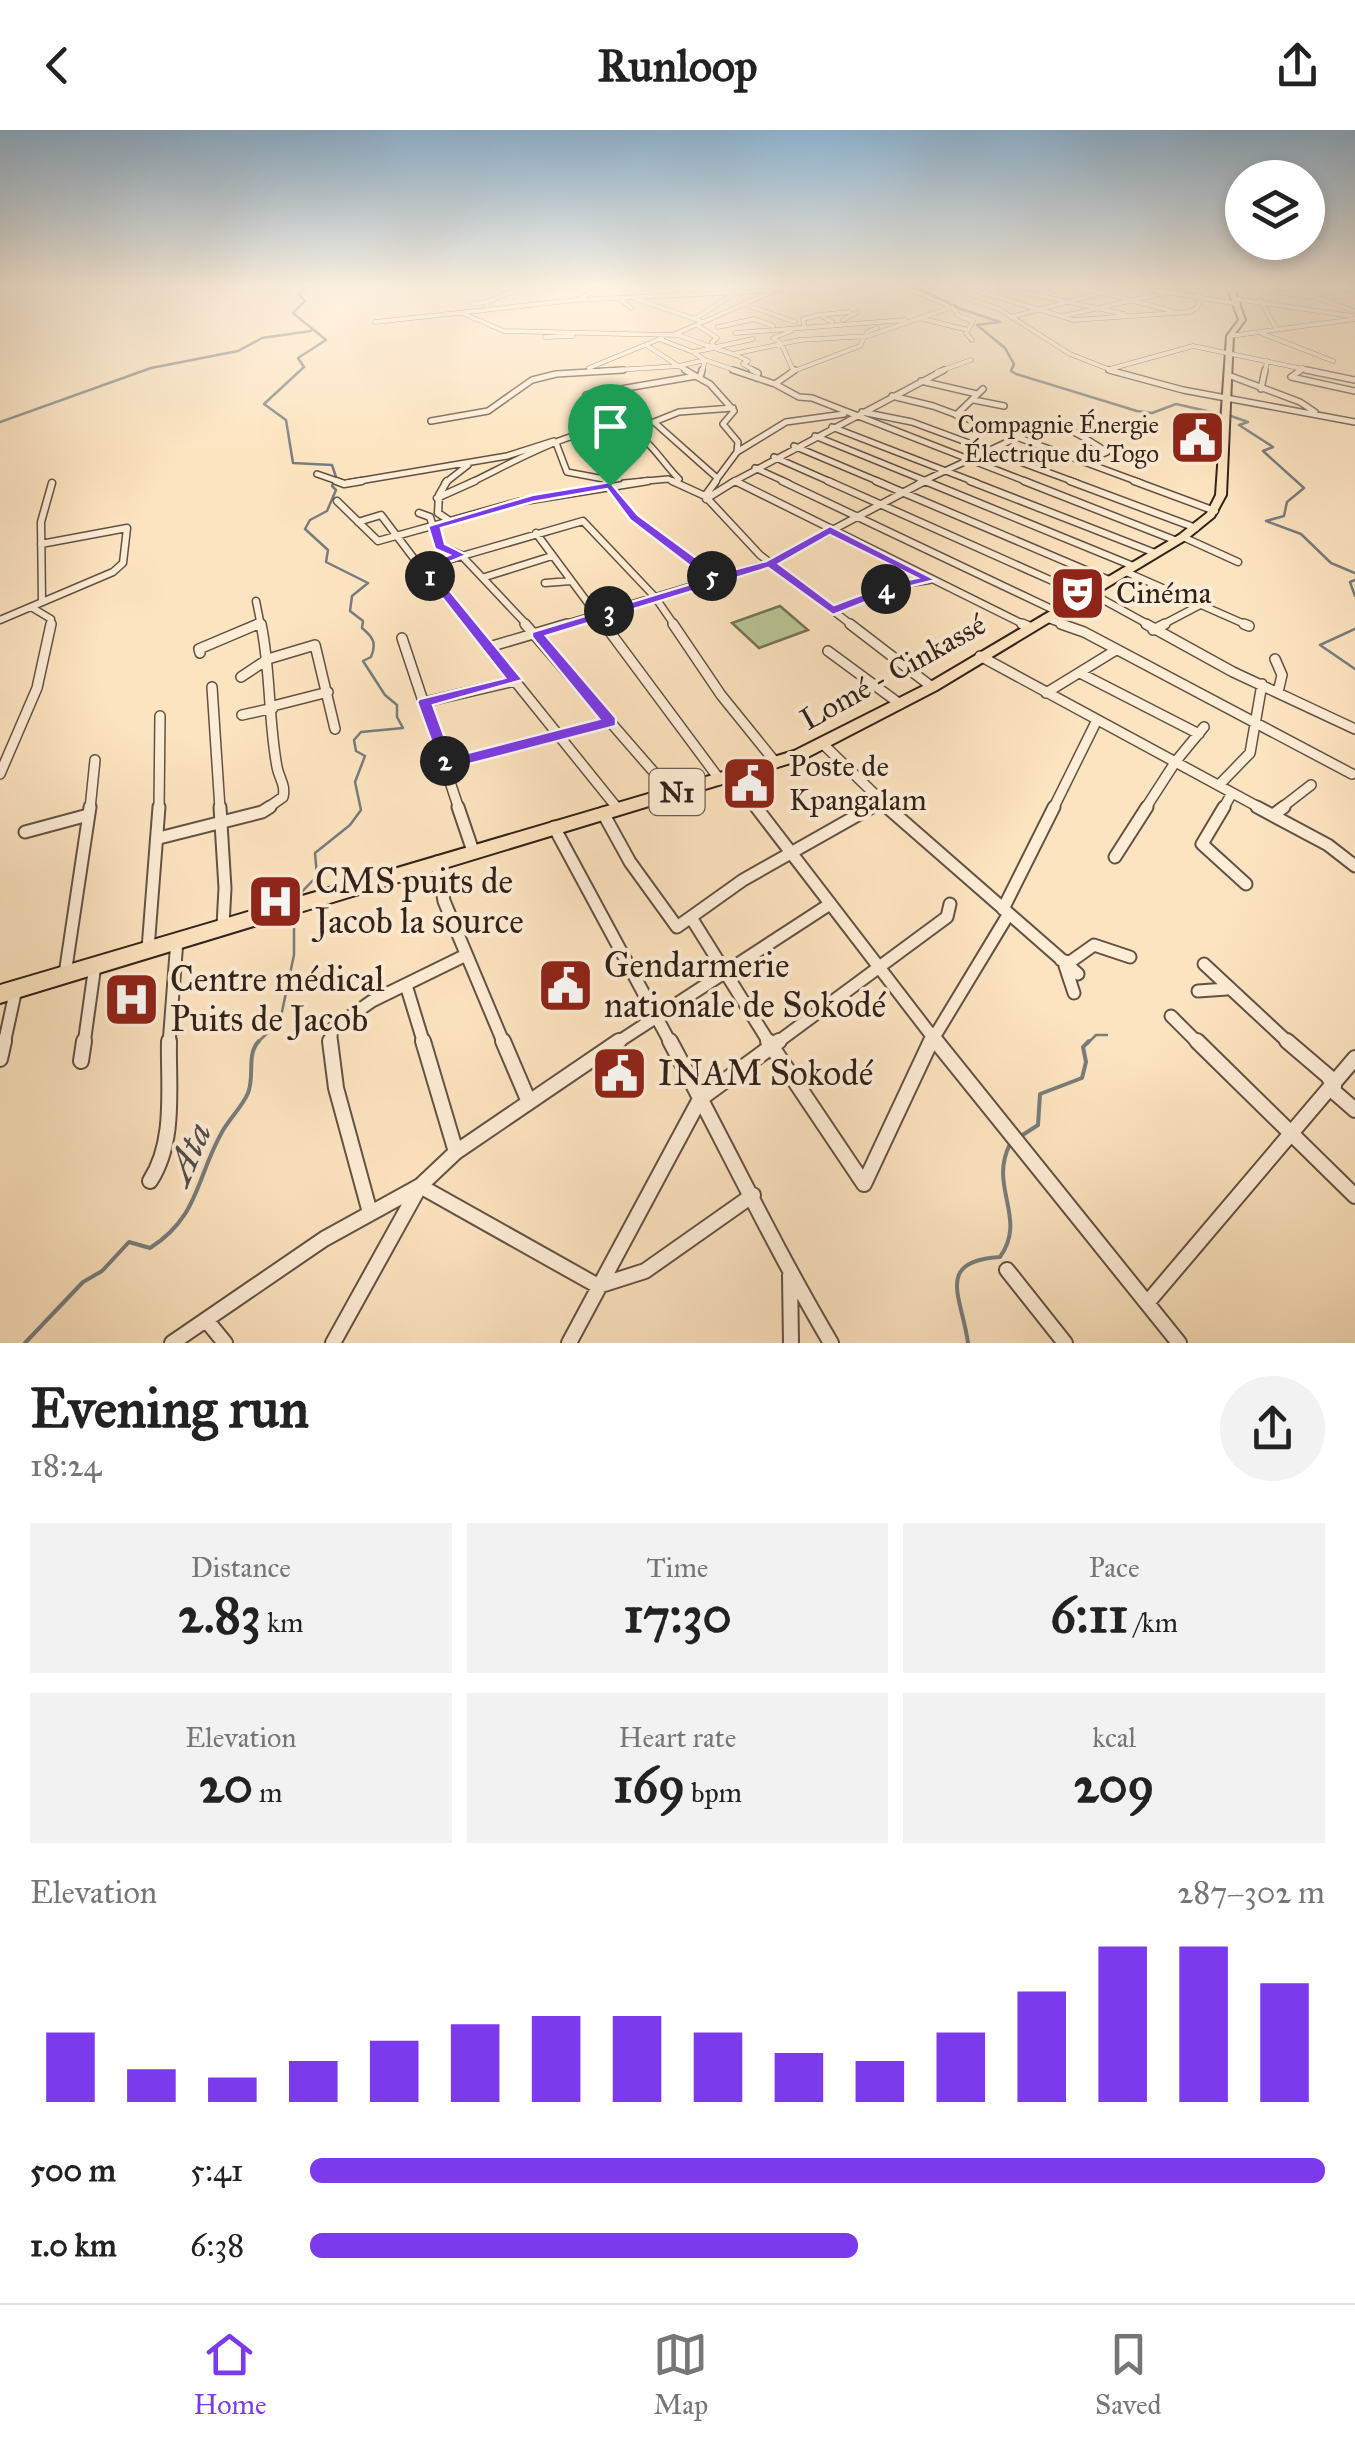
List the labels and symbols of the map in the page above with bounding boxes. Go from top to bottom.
pin [568,384,653,487]
place label: Compagnie Énergie Électrique du Togo [957,408,1159,469]
public building icon: Compagnie Énergie Électrique du Togo [1168,408,1228,468]
pin: 1 [405,551,455,601]
pin: 5 [687,551,737,601]
theatre icon: Cinéma [1047,563,1107,623]
pin: 4 [861,564,911,614]
place label: Cinéma [1116,575,1212,611]
pin: 3 [584,586,634,636]
street label: Lomé - Cinkassé [794,606,992,738]
pin: 2 [420,736,470,786]
place label: Poste de Kpangalam [789,748,927,818]
public building icon: Poste de Kpangalam [720,753,780,813]
road number: N1 [650,769,704,815]
place label: CMS puits de Jacob la source [311,860,524,943]
hospital icon: CMS puits de Jacob la source [246,871,306,931]
place label: Gendarmerie nationale de Sokodé [604,944,887,1027]
public building icon: Gendarmerie nationale de Sokodé [535,955,595,1015]
place label: Centre médical Puits de Jacob [170,958,385,1041]
hospital icon: Centre médical Puits de Jacob [101,969,161,1029]
public building icon: INAM Sokodé [589,1043,649,1103]
place label: INAM Sokodé [658,1052,874,1095]
water label: Ata [153,1115,221,1194]

